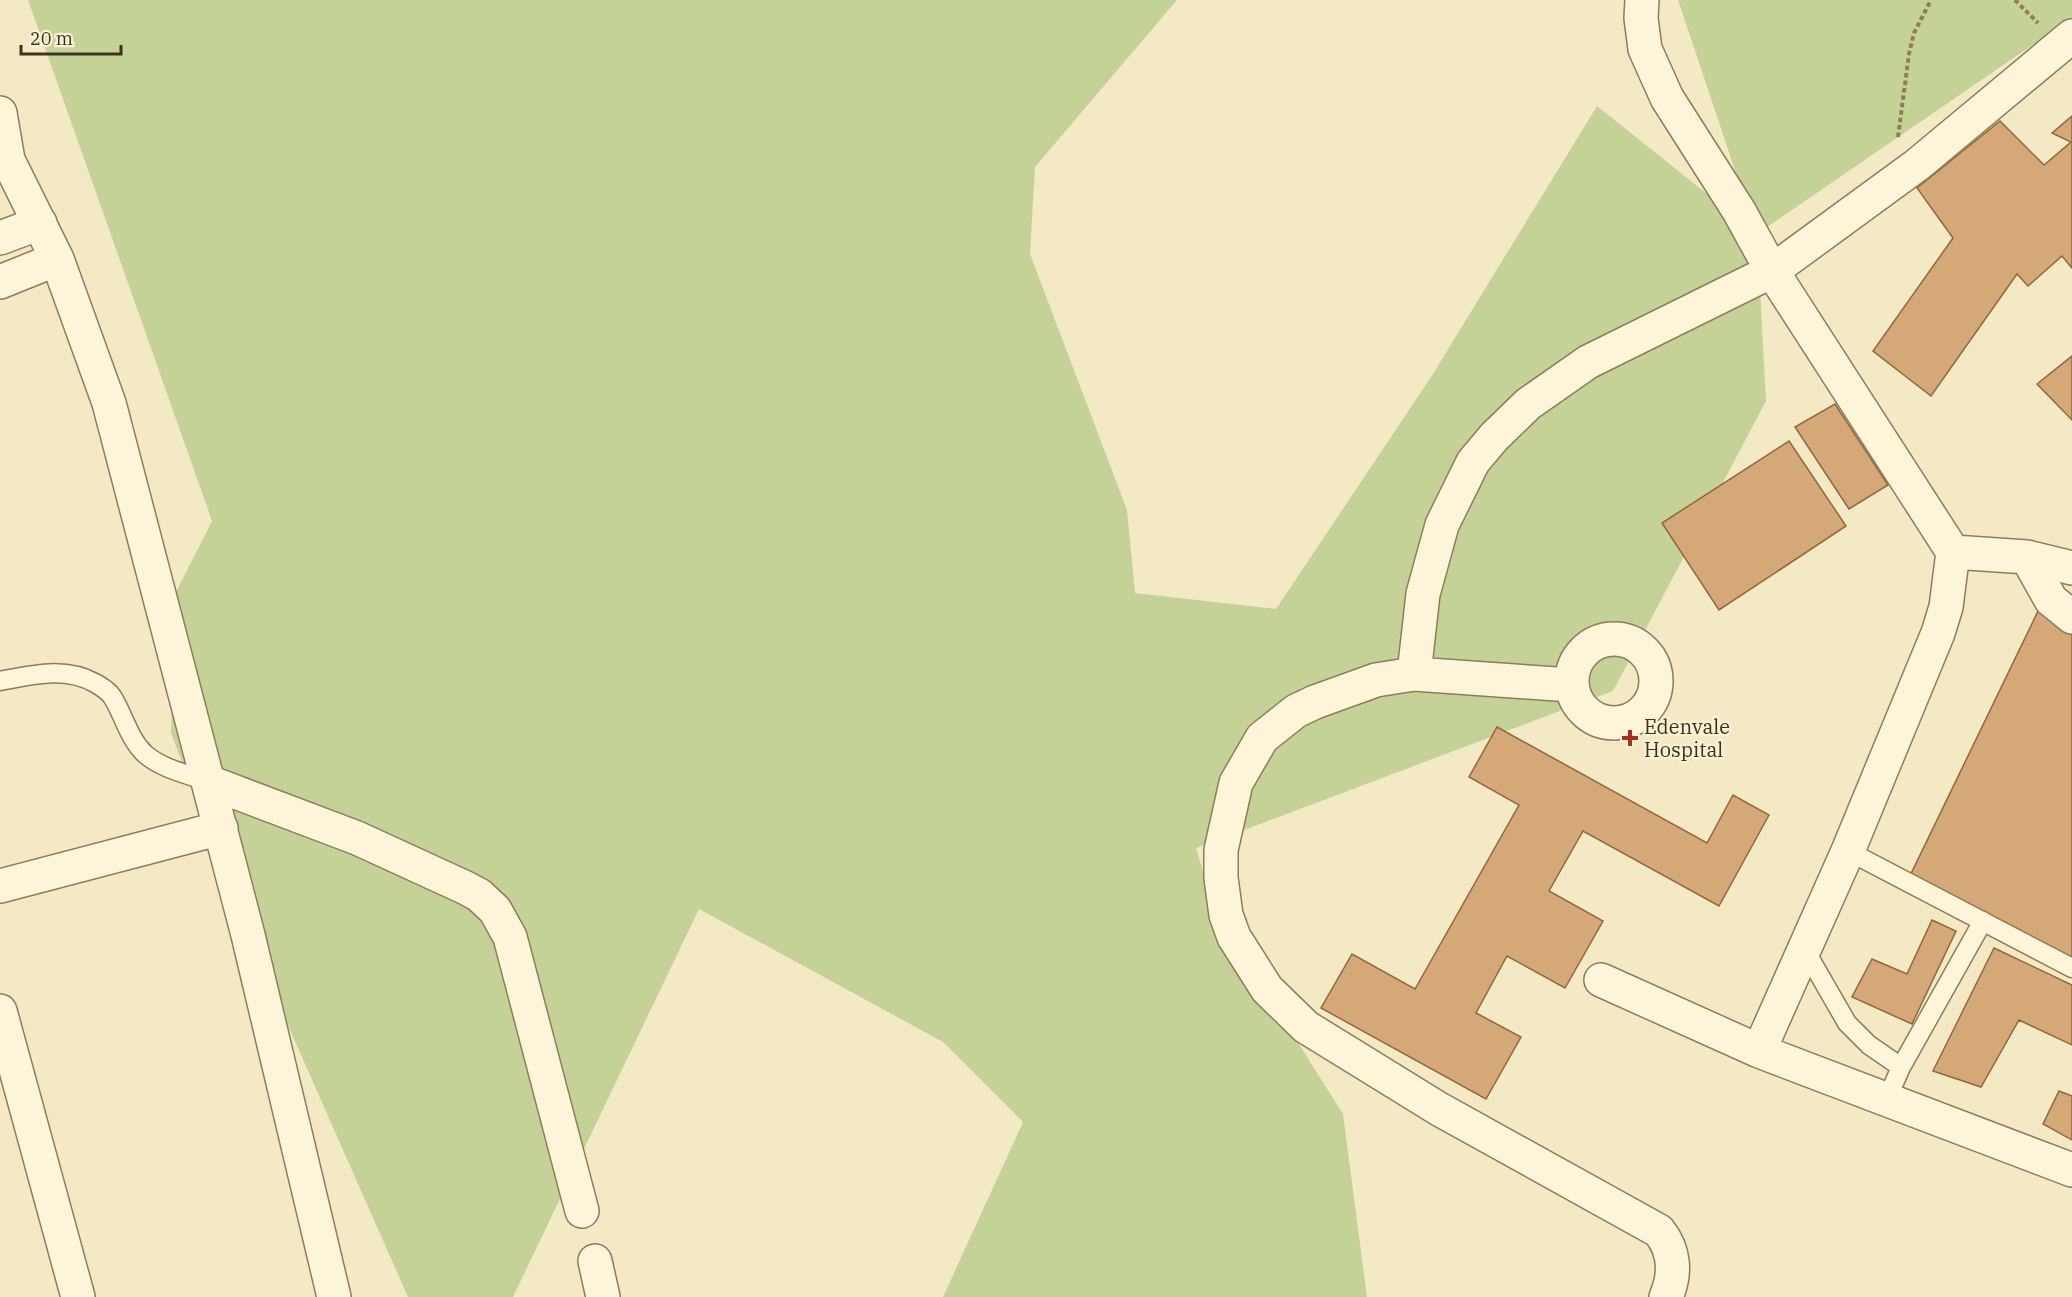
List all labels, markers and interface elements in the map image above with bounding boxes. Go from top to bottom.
scale bar [21,18,122,56]
text: 20 m [30,27,73,50]
place label: Edenvale Hospital [1644,713,1730,763]
marker: Edenvale Hospital [1621,729,1639,747]

